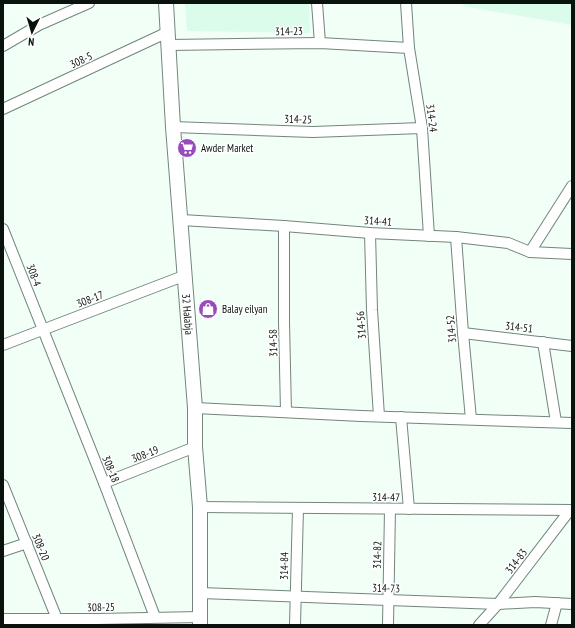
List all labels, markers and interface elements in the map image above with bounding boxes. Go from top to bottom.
north arrow [12,12,52,52]
street label: 314-23 [275,24,303,38]
text: N [28,35,35,49]
street label: 308-5 [68,49,94,71]
street label: 314-24 [423,103,441,133]
street label: 314-25 [284,112,312,126]
supermarket icon: Awder Market [176,137,198,159]
place label: Awder Market [201,141,253,155]
street label: 314-41 [364,213,392,229]
street label: 308-4 [23,262,45,288]
street label: 308-17 [74,287,106,311]
street label: 32 Halabja [179,293,196,335]
shop icon: Balay eilyan [197,298,219,320]
place label: Balay eilyan [222,302,268,316]
street label: 314-56 [353,311,369,339]
street label: 314-52 [443,314,459,344]
street label: 314-51 [504,318,534,336]
street label: 314-58 [266,329,280,357]
street label: 308-19 [129,442,161,466]
street label: 308-18 [99,453,123,485]
street label: 314-47 [372,490,400,504]
street label: 308-20 [29,531,53,563]
street label: 314-82 [370,541,384,569]
street label: 314-83 [502,546,530,576]
street label: 314-84 [277,552,291,580]
street label: 314-73 [372,581,400,595]
street label: 308-25 [87,600,115,614]

